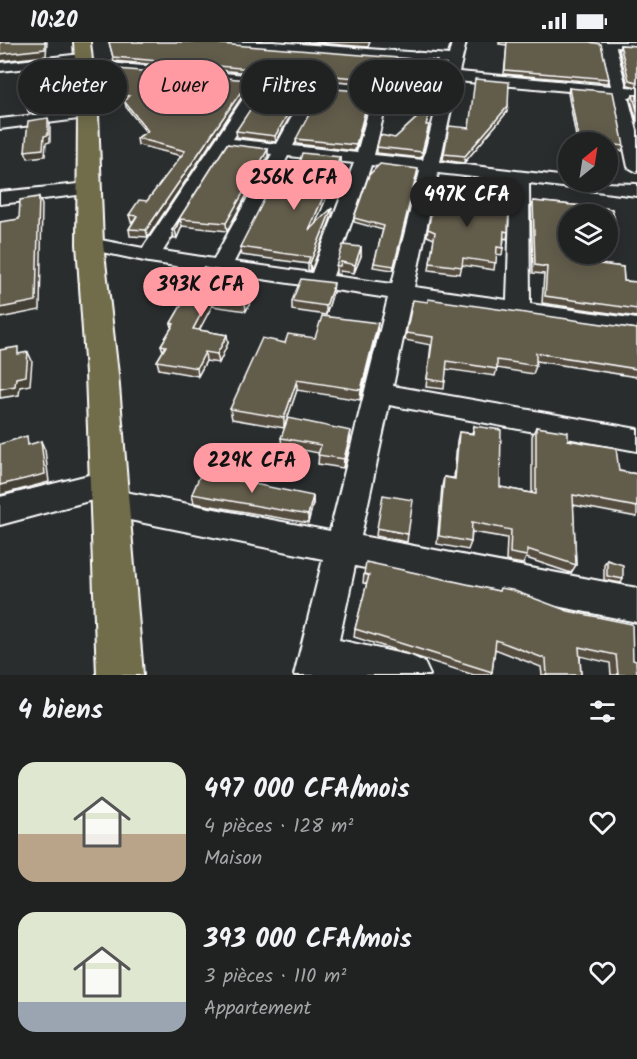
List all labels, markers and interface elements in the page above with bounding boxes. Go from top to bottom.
text: 10:20 [30,4,77,39]
chip: Acheter [18,60,127,114]
chip: Louer [139,60,229,114]
chip: Filtres [241,60,337,114]
chip: Nouveau [349,60,464,114]
north arrow [558,132,618,192]
map controls [558,132,618,264]
pin: 256K CFA [232,160,356,211]
text: 256K CFA [250,163,338,195]
pin: 497K CFA [405,177,529,228]
text: 497K CFA [424,180,510,212]
button: layers [558,204,618,264]
pin: 393K CFA [139,267,263,318]
text: 393K CFA [157,270,245,302]
pin: 229K CFA [190,443,314,494]
text: 229K CFA [208,446,296,478]
text: 4 biens [18,690,103,732]
icon: filters [586,695,619,728]
text: 497 000 CFA/mois [204,769,410,811]
icon: home [66,786,138,858]
icon: heart [586,806,619,839]
text: 4 pièces · 128 m² [204,811,353,843]
text: Maison [204,843,262,875]
text: 393 000 CFA/mois [204,919,412,961]
icon: home [66,936,138,1008]
icon: heart [586,956,619,989]
text: 3 pièces · 110 m² [204,961,346,993]
text: Appartement [204,993,311,1025]

